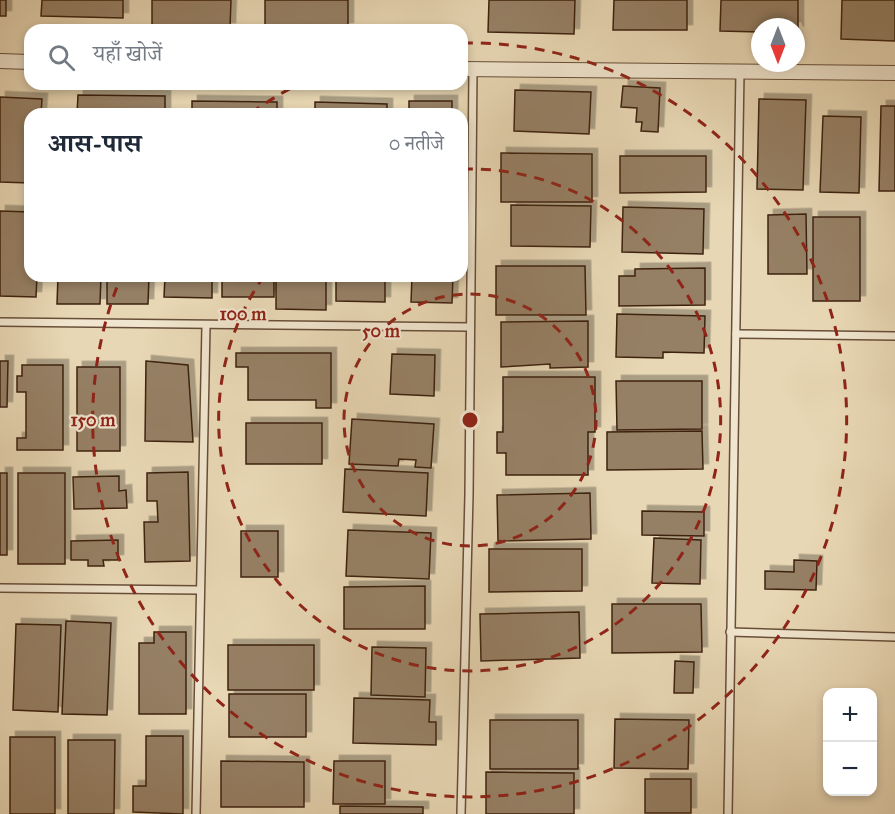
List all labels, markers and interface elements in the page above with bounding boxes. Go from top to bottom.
north arrow [751,18,805,72]
search box [24,24,468,90]
text: यहाँ खोजें [93,40,162,67]
icon: search [45,41,78,74]
text: आस-पास [48,127,141,159]
text: 0 नतीजे [389,131,444,155]
text: 100 m [220,303,267,325]
text: 50 m [362,320,401,342]
text: 150 m [71,409,116,431]
centre of rings [460,410,480,430]
map controls [823,688,877,796]
button: + [823,688,877,742]
button: − [823,742,877,796]

